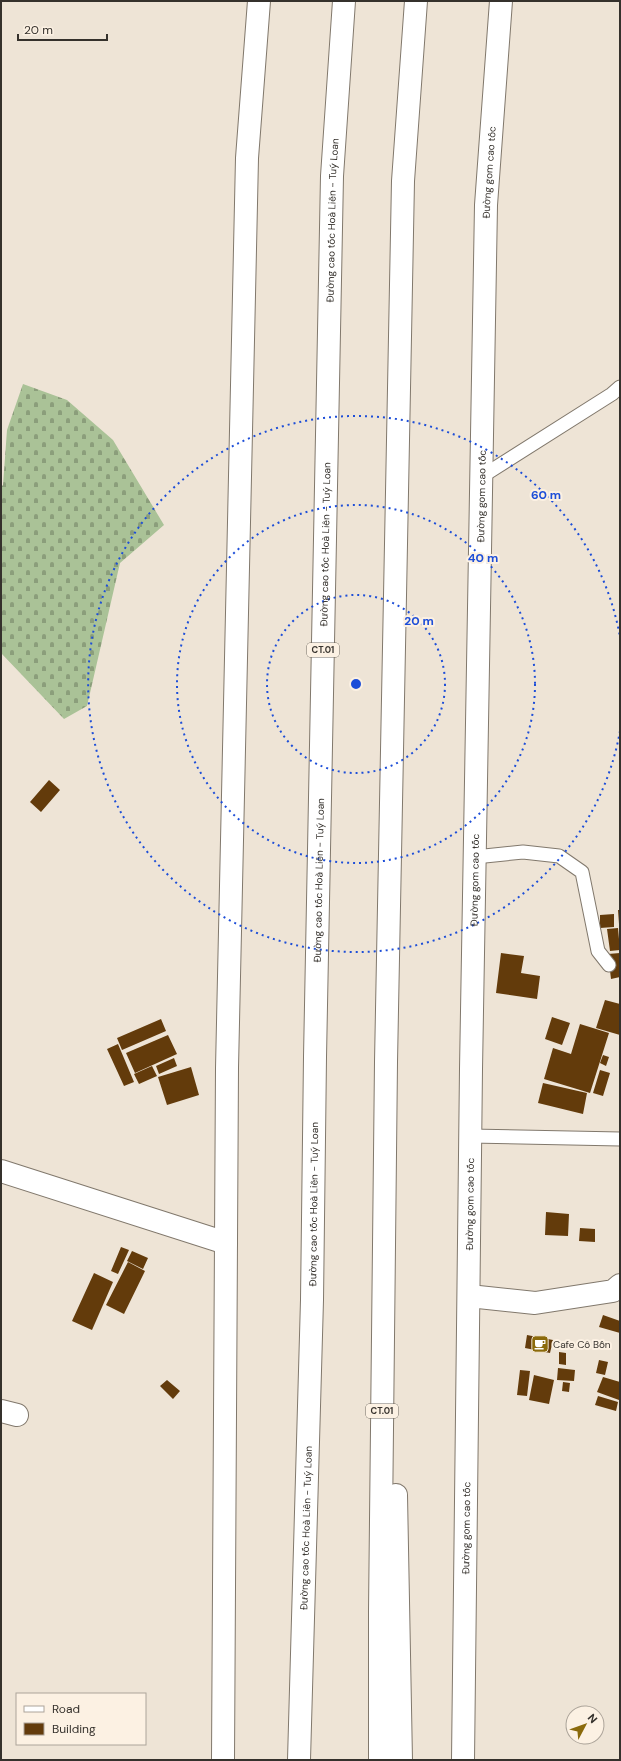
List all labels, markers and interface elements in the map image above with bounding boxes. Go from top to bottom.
scale bar [18,16,107,42]
text: 20 m [24,22,53,38]
street label: Đường gom cao tốc [479,125,498,219]
street label: Đường cao tốc Hoà Liên - Tuý Loan [323,138,341,303]
street label: Đường gom cao tốc [474,449,488,543]
street label: Đường cao tốc Hoà Liên - Tuý Loan [317,462,333,627]
text: 60 m [531,487,561,503]
text: 40 m [468,550,498,566]
text: 20 m [404,613,434,629]
road number: CT.01 [307,643,339,657]
centre of rings [349,677,363,691]
street label: Đường cao tốc Hoà Liên - Tuý Loan [310,798,326,963]
street label: Đường gom cao tốc [467,833,482,926]
street label: Đường cao tốc Hoà Liên - Tuý Loan [306,1122,321,1286]
street label: Đường gom cao tốc [462,1157,476,1250]
cafe icon: Cafe Cô Bốn [530,1334,550,1354]
place label: Cafe Cô Bốn [553,1338,611,1351]
road number: CT.01 [366,1404,398,1418]
street label: Đường cao tốc Hoà Liên - Tuý Loan [297,1446,314,1610]
street label: Đường gom cao tốc [459,1481,473,1574]
legend [16,1693,146,1745]
text: Road [52,1701,80,1717]
north arrow [565,1705,605,1745]
text: N [585,1711,600,1726]
text: Building [52,1721,96,1737]

